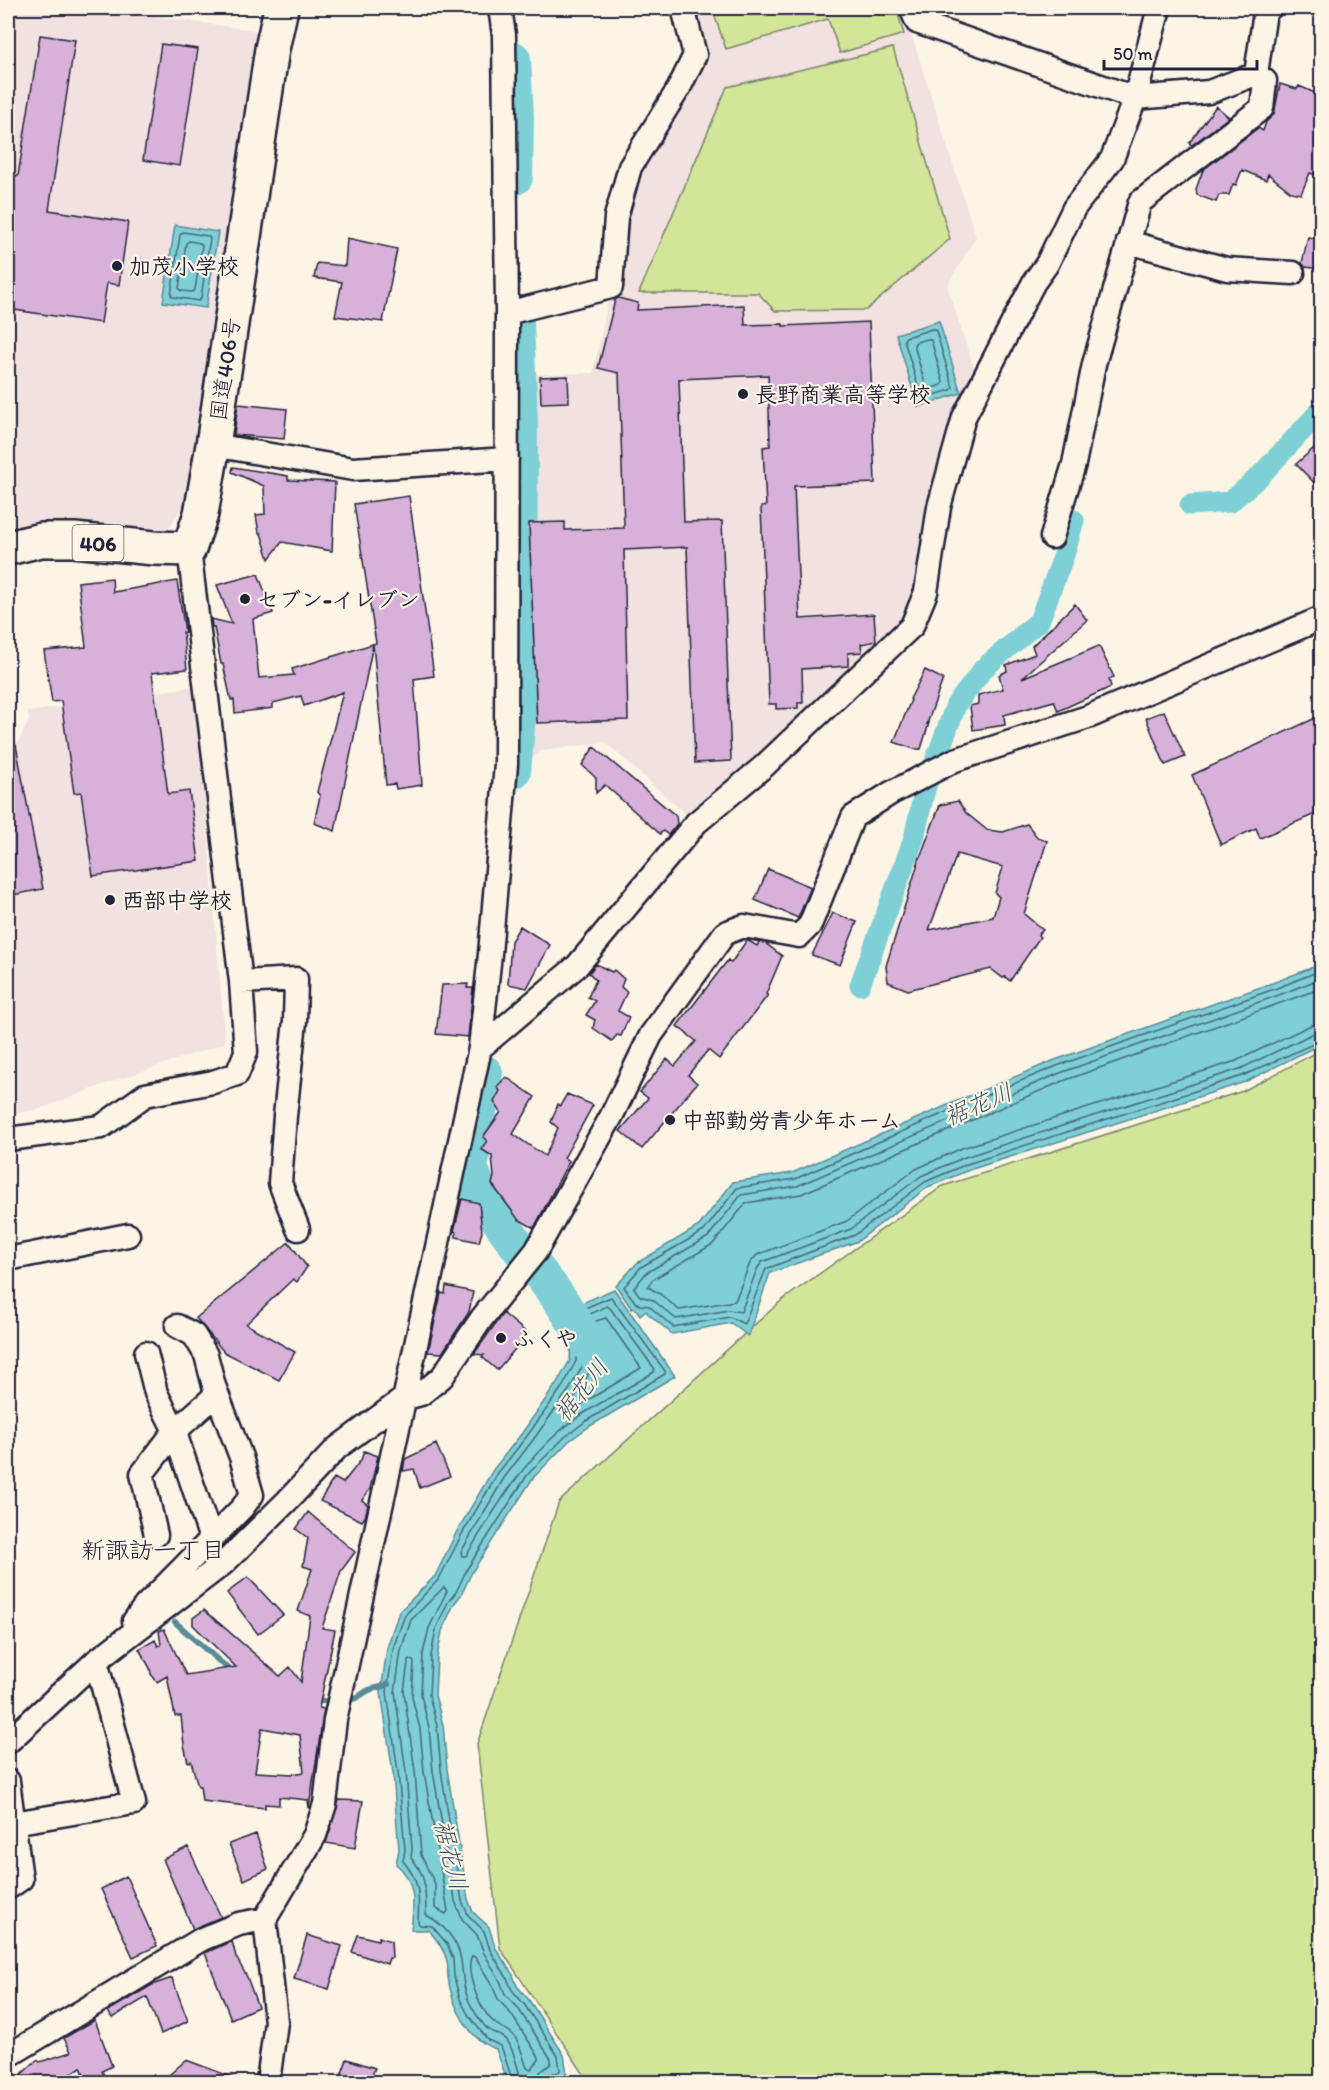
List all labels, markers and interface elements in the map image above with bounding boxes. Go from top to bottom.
scale bar [1104,33,1257,71]
text: 50 m [1113,43,1153,65]
place label: 加茂小学校 [129,253,239,280]
marker: 加茂小学校 [110,259,124,273]
street label: 国道406号 [204,315,246,423]
place label: 長野商業高等学校 [755,381,931,408]
marker: 長野商業高等学校 [736,387,750,401]
road number: 406 [72,525,124,561]
place label: セブン-イレブン [257,586,420,613]
marker: セブン-イレブン [238,592,252,606]
place label: 西部中学校 [122,887,232,914]
marker: 西部中学校 [103,893,117,907]
water label: 裾花川 [939,1077,1017,1131]
place label: 中部勤労青少年ホーム [682,1107,901,1134]
marker: 中部勤労青少年ホーム [663,1113,677,1127]
place label: ふくや [513,1325,577,1352]
marker: ふくや [494,1331,508,1345]
water label: 裾花川 [547,1353,615,1427]
district label: 新諏訪一丁目 [81,1535,225,1564]
water label: 裾花川 [428,1817,474,1893]

